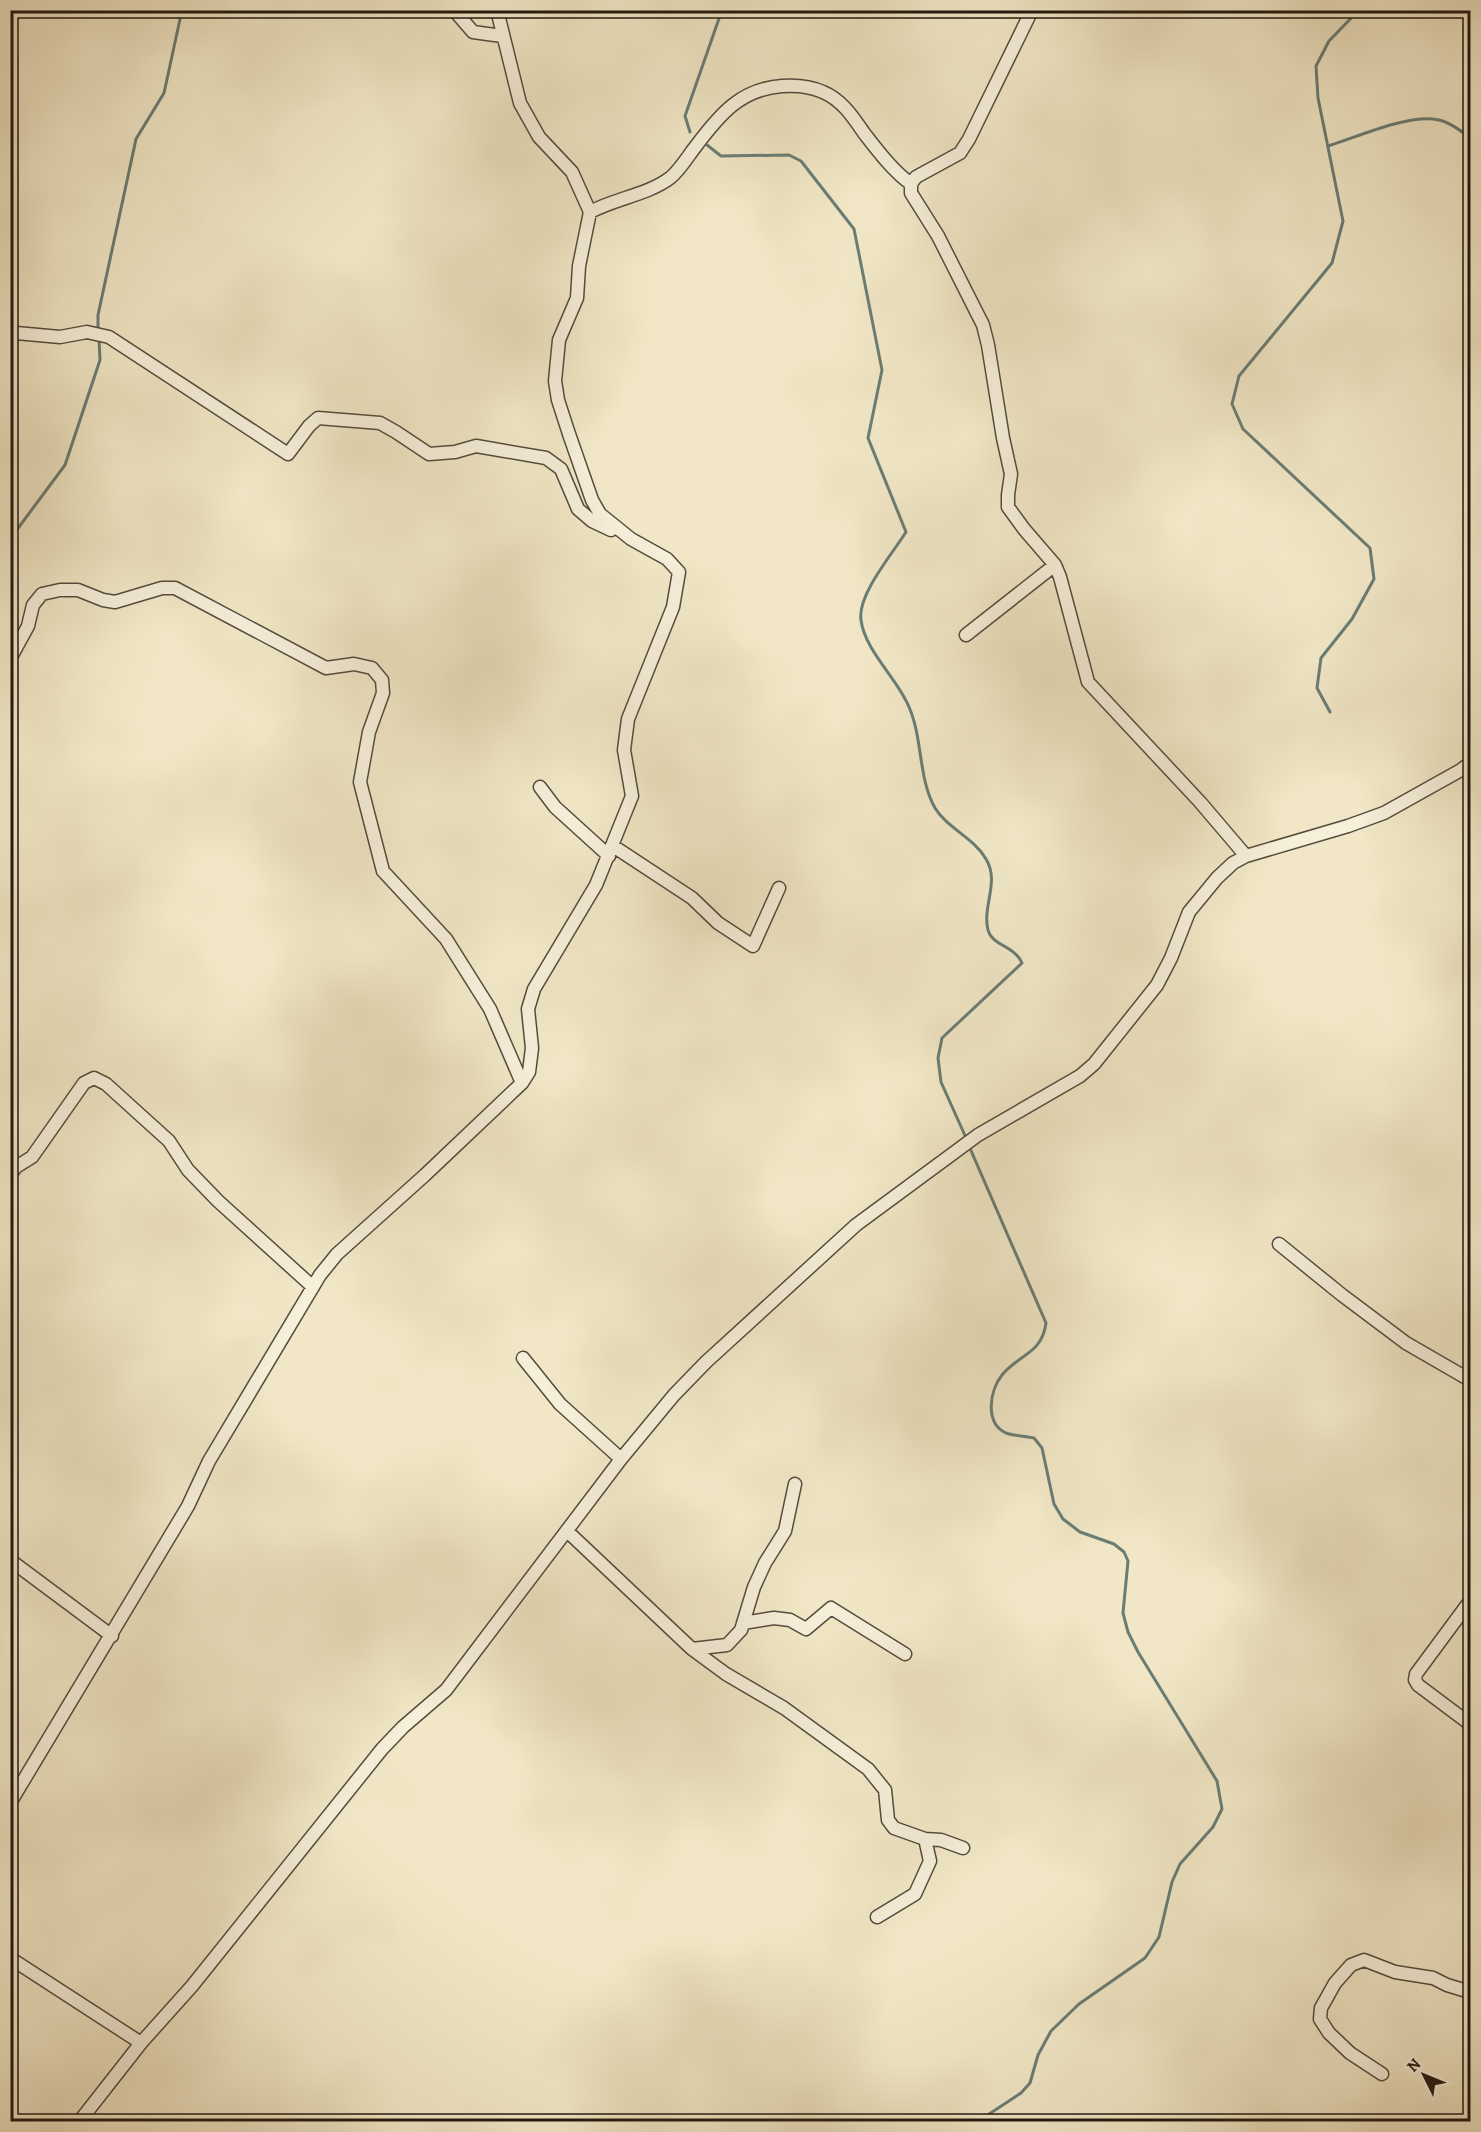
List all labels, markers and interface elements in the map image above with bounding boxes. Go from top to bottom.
north arrow [1394,2045,1454,2105]
text: N [1402,2053,1426,2077]

